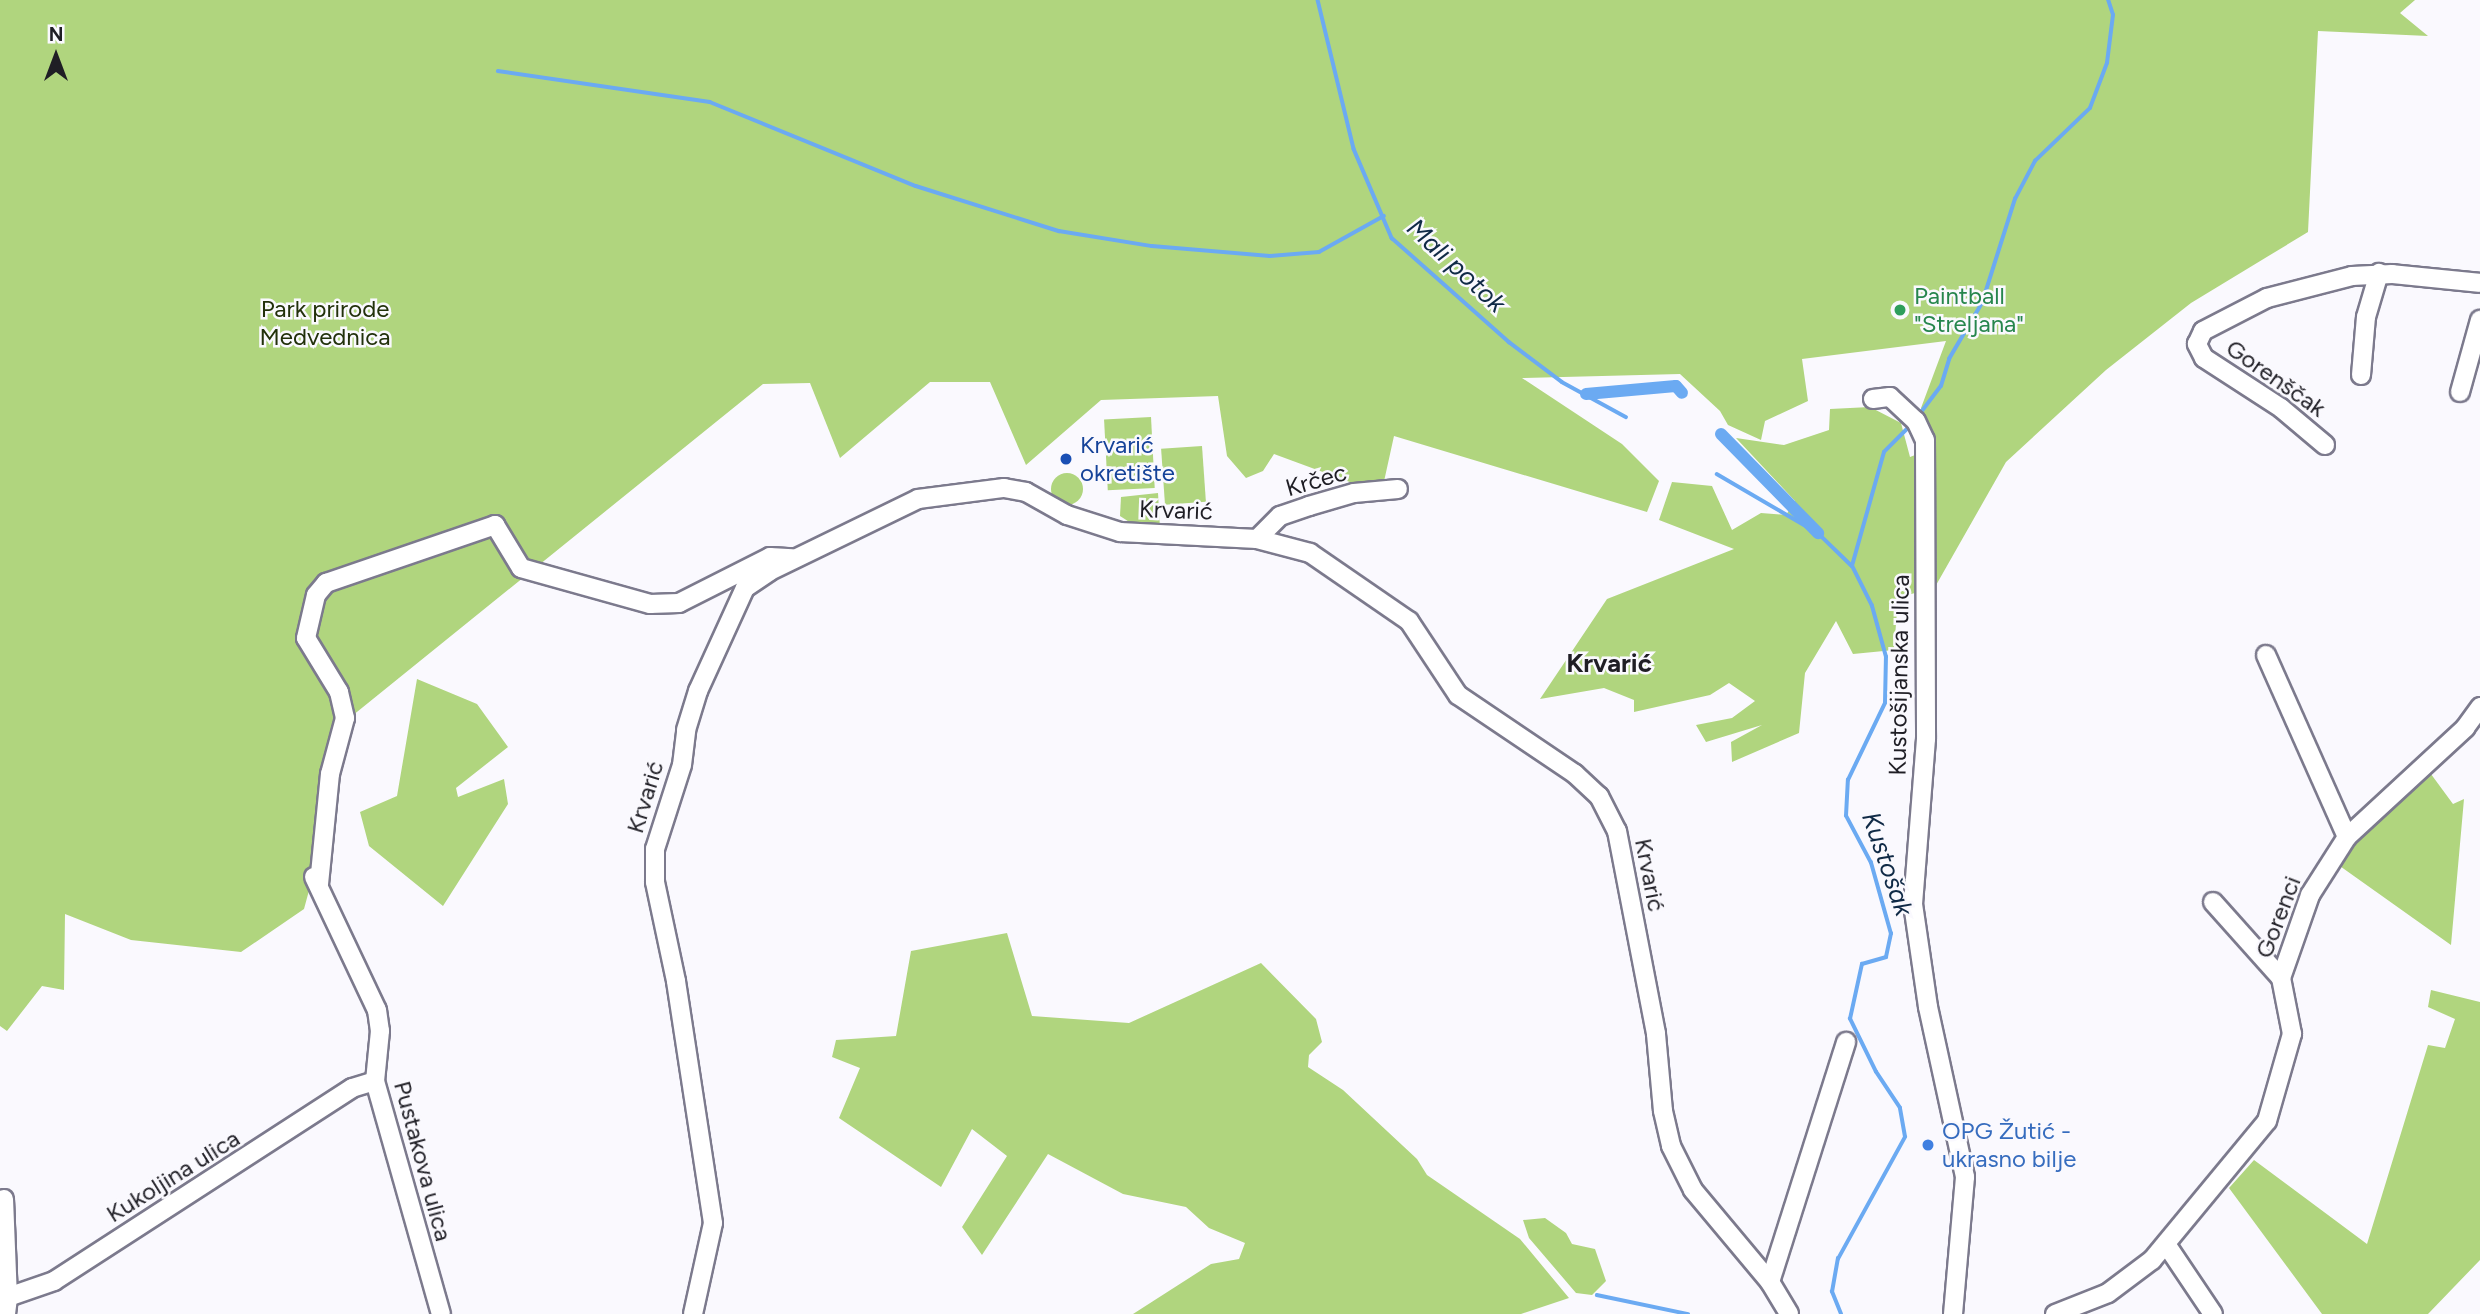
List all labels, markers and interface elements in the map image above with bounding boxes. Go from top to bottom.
north arrow [21,21,91,91]
text: N [49,23,63,46]
water label: Mali potok [1400,212,1512,320]
place label: Paintball "Streljana" [1914,282,2024,338]
park label: Park prirode Medvednica [259,295,391,351]
marker: Paintball "Streljana" [1892,302,1908,318]
street label: Gorenščak [2221,333,2331,423]
place label: Krvarić okretište [1080,431,1175,487]
marker: Krvarić okretište [1058,451,1074,467]
street label: Krčec [1282,458,1350,502]
street label: Krvarić [1139,494,1213,526]
street label: Kustošijanska ulica [1883,574,1915,776]
district label: Krvarić [1566,648,1652,680]
street label: Krvarić [620,757,670,837]
water label: Kustošak [1855,808,1919,920]
street label: Krvarić [1629,836,1671,914]
street label: Gorenci [2249,872,2307,962]
street label: Pustakova ulica [388,1078,458,1244]
place label: OPG Žutić - ukrasno bilje [1942,1117,2076,1173]
street label: Kukoljina ulica [101,1124,245,1228]
marker: OPG Žutić - ukrasno bilje [1920,1137,1936,1153]

